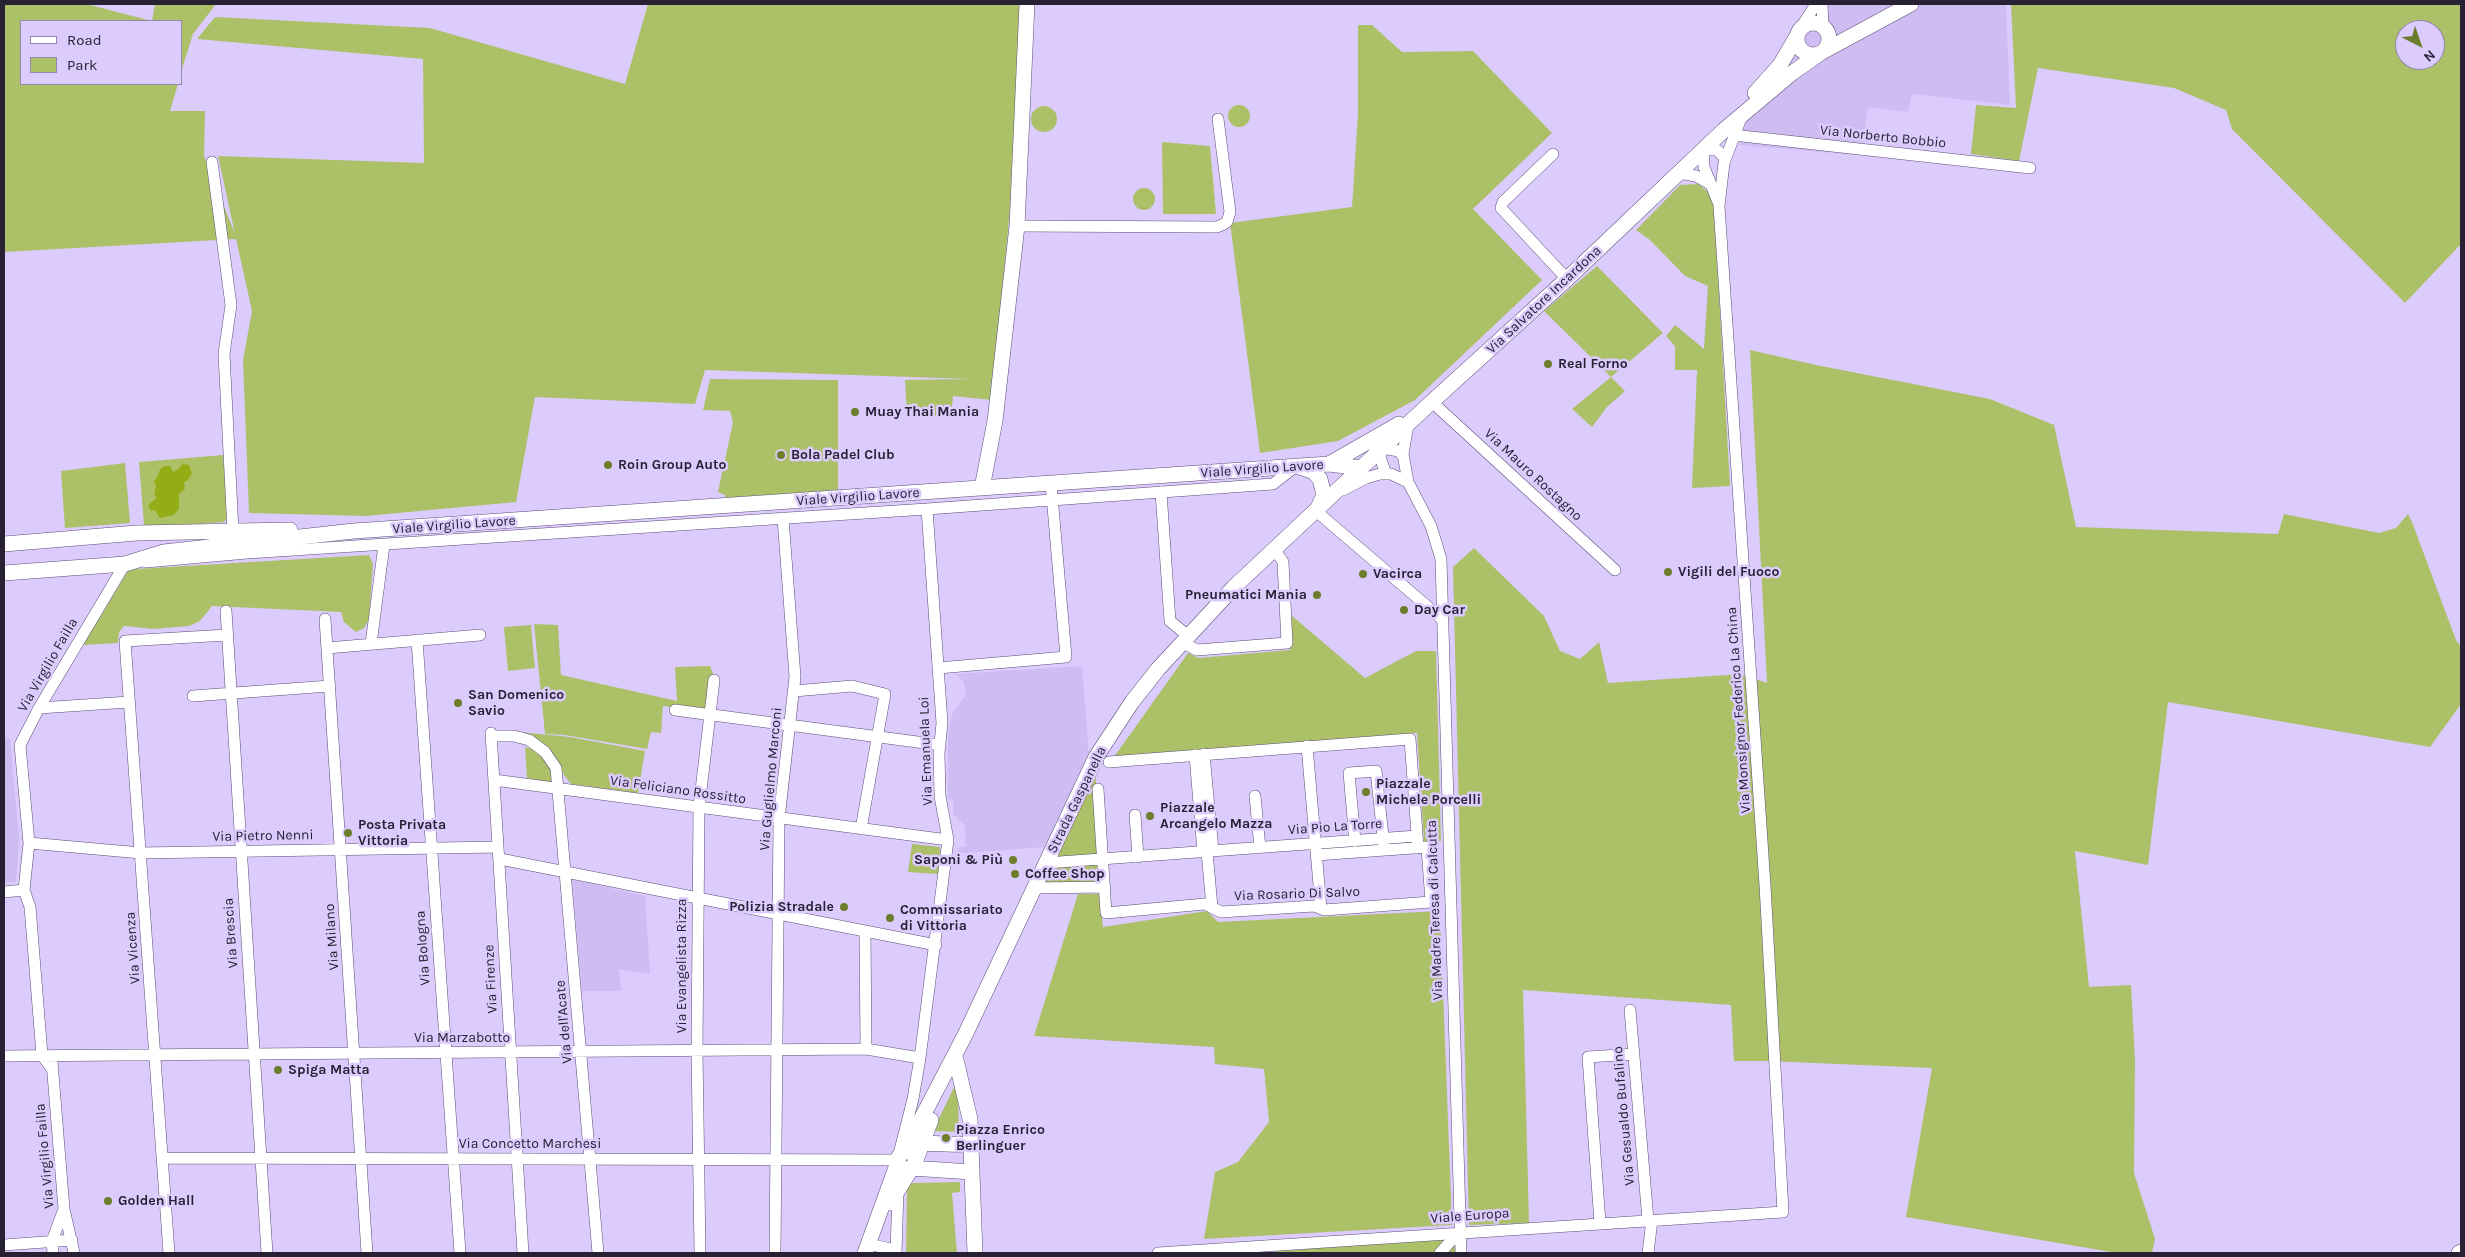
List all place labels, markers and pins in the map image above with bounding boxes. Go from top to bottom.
place label: Real Forno [1558,356,1628,372]
marker: Real Forno [1542,358,1554,370]
place label: Muay Thai Mania [865,404,979,420]
marker: Muay Thai Mania [849,406,861,418]
place label: Bola Padel Club [791,447,895,463]
marker: Bola Padel Club [775,449,787,461]
place label: Roin Group Auto [618,457,727,473]
marker: Roin Group Auto [602,459,614,471]
place label: Vigili del Fuoco [1678,564,1779,580]
place label: Vacirca [1373,566,1422,582]
marker: Vigili del Fuoco [1662,566,1674,578]
marker: Vacirca [1357,568,1369,580]
place label: Pneumatici Mania [1185,587,1307,603]
marker: Pneumatici Mania [1311,589,1323,601]
place label: Day Car [1414,602,1465,618]
marker: Day Car [1398,604,1410,616]
place label: San Domenico Savio [468,687,564,720]
marker: San Domenico Savio [452,697,464,709]
place label: Piazzale Michele Porcelli [1376,776,1481,809]
marker: Piazzale Michele Porcelli [1360,786,1372,798]
place label: Piazzale Arcangelo Mazza [1160,800,1272,832]
marker: Piazzale Arcangelo Mazza [1144,810,1156,822]
place label: Posta Privata Vittoria [358,817,446,850]
marker: Posta Privata Vittoria [342,827,354,839]
place label: Saponi & Più [914,852,1003,868]
marker: Saponi & Più [1007,854,1019,866]
place label: Coffee Shop [1025,866,1105,882]
marker: Coffee Shop [1009,868,1021,880]
place label: Polizia Stradale [729,899,834,915]
marker: Polizia Stradale [838,901,850,913]
place label: Commissariato di Vittoria [900,902,1003,934]
marker: Commissariato di Vittoria [884,912,896,924]
place label: Spiga Matta [288,1062,370,1078]
marker: Spiga Matta [272,1064,284,1076]
place label: Piazza Enrico Berlinguer [956,1122,1045,1154]
marker: Piazza Enrico Berlinguer [940,1132,952,1144]
place label: Golden Hall [118,1193,195,1209]
marker: Golden Hall [102,1195,114,1207]

